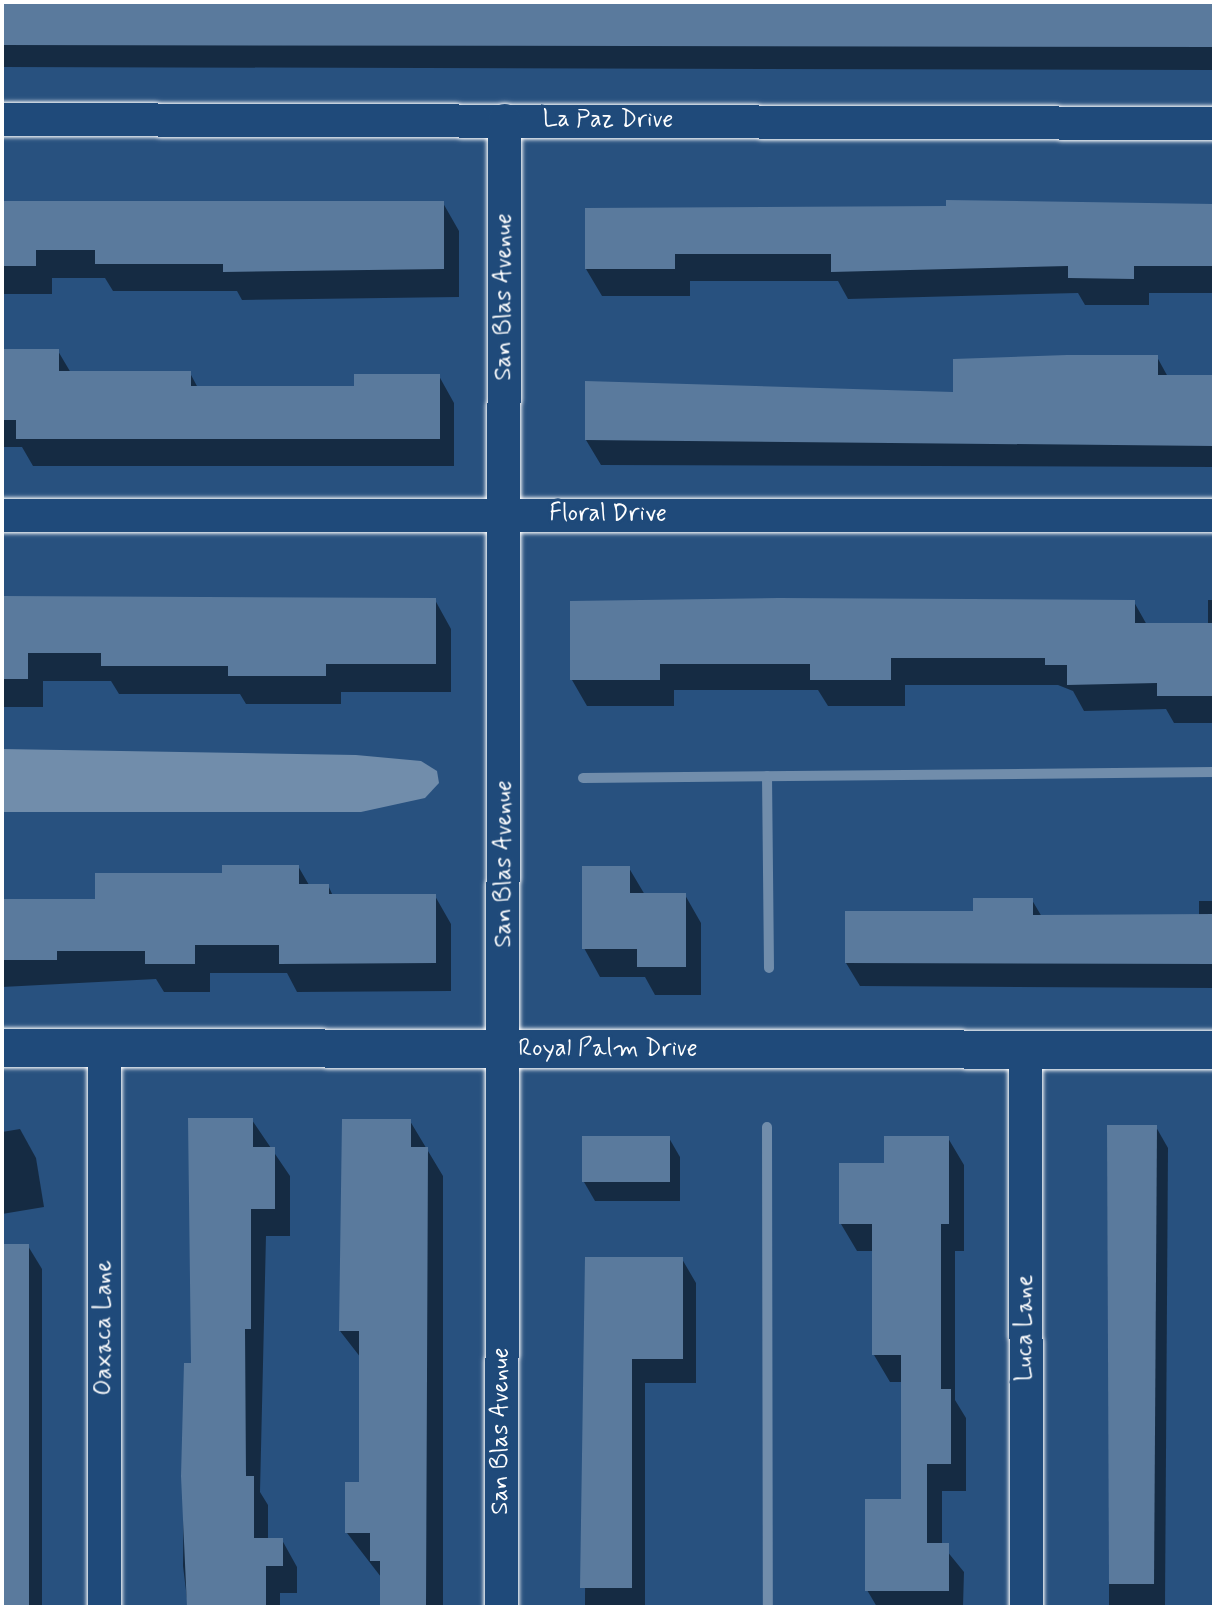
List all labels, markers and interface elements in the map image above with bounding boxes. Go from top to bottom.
street label: La Paz Drive [542,106,674,134]
street label: San Blas Avenue [490,212,518,382]
street label: Floral Drive [550,500,666,528]
street label: San Blas Avenue [490,779,518,949]
street label: Royal Palm Drive [520,1035,696,1063]
street label: Oaxaca Lane [90,1259,118,1397]
street label: Luca Lane [1011,1275,1039,1381]
street label: San Blas Avenue [487,1346,515,1516]

